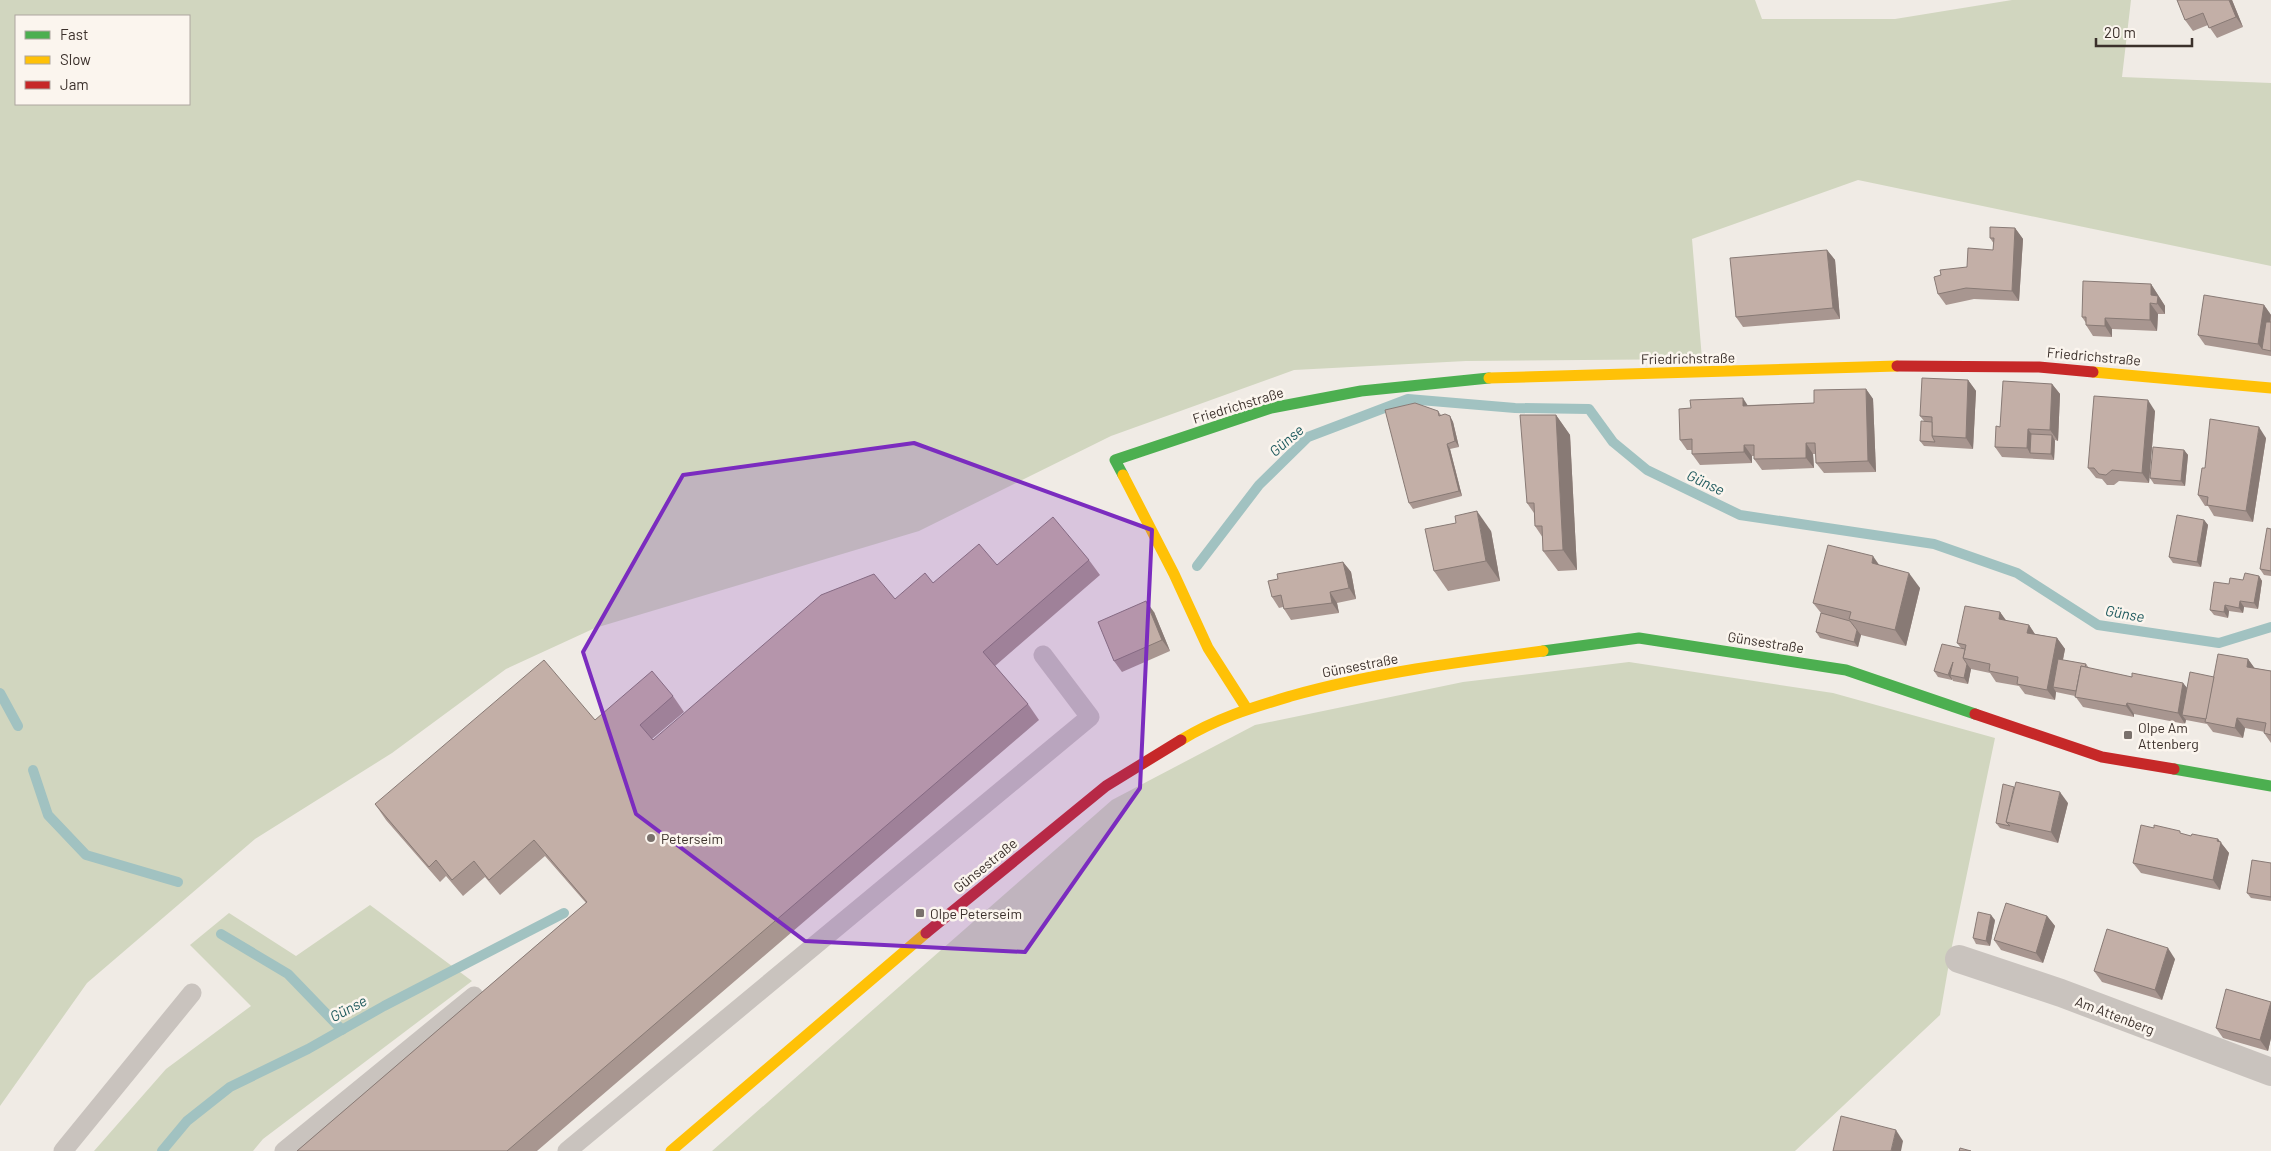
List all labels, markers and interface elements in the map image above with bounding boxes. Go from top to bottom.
legend [15,15,190,105]
scale bar [2096,15,2192,47]
text: 20 m [2104,23,2136,41]
text: Fast [60,25,88,43]
text: Slow [60,50,91,68]
text: Jam [60,75,89,93]
street label: Friedrichstraße [2046,343,2142,369]
street label: Friedrichstraße [1641,349,1735,367]
street label: Friedrichstraße [1190,383,1286,427]
water label: Günse [1265,420,1307,460]
water label: Günse [1684,466,1728,499]
water label: Günse [2104,601,2146,625]
street label: Günsestraße [1727,628,1805,656]
street label: Günsestraße [1321,649,1399,681]
place label: Olpe Am Attenberg [2138,719,2199,752]
marker: Olpe Am Attenberg [2122,729,2134,741]
place label: Peterseim [661,830,723,847]
marker: Peterseim [645,832,657,844]
street label: Günsestraße [950,834,1020,896]
place label: Olpe Peterseim [930,905,1022,922]
marker: Olpe Peterseim [914,907,926,919]
water label: Günse [326,991,370,1025]
street label: Am Attenberg [2073,992,2157,1038]

